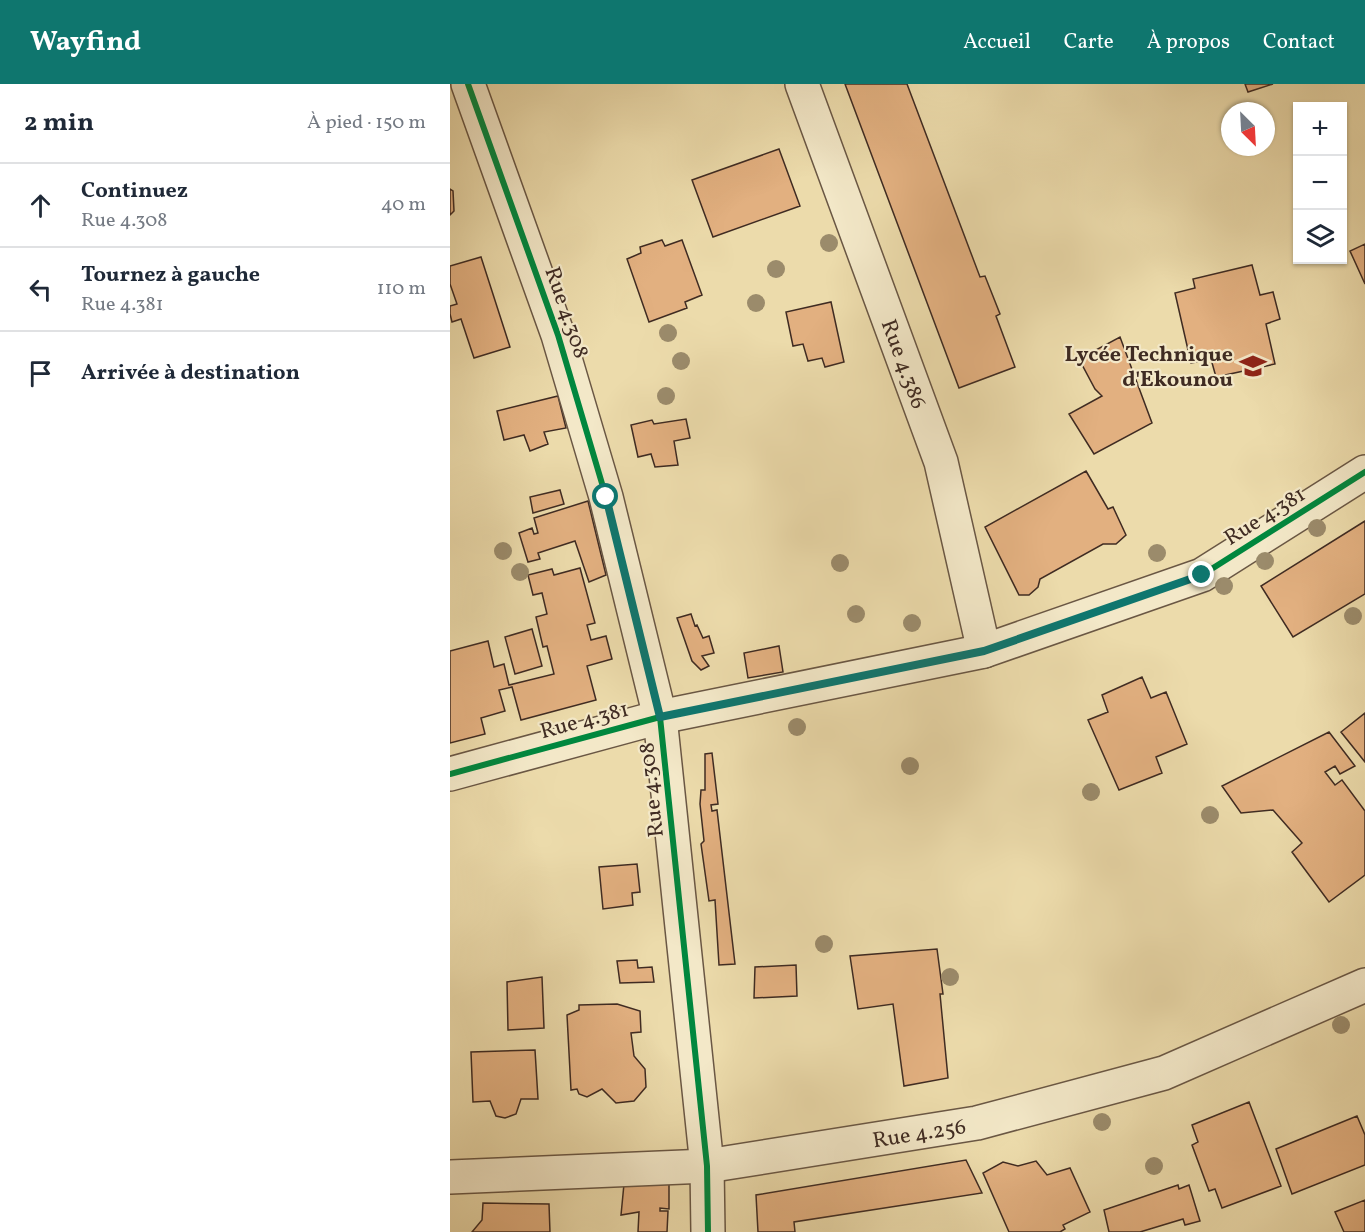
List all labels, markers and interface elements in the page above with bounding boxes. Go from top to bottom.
text: Wayfind [30,23,141,62]
text: Accueil [963,28,1031,57]
text: Carte [1064,28,1114,57]
text: À propos [1147,28,1230,57]
text: Contact [1263,28,1335,57]
north arrow [1221,102,1275,156]
map controls [1293,102,1347,264]
button: + [1293,102,1347,156]
text: 2 min [24,105,94,141]
text: À pied · 150 m [307,109,426,137]
button: − [1293,156,1347,210]
text: Continuez [81,176,188,207]
icon: ahead [24,189,57,222]
text: 40 m [381,191,426,219]
text: Rue 4.308 [81,207,167,235]
button: layers [1293,210,1347,264]
text: Tournez à gauche [81,260,260,291]
street label: Rue 4.308 [536,263,596,363]
icon: left [24,273,57,306]
text: 110 m [377,275,426,303]
text: Rue 4.381 [81,291,163,319]
street label: Rue 4.386 [872,315,933,414]
place label: Lycée Technique d'Ekounou [1065,340,1233,396]
school or university icon: Lycée Technique d'Ekounou [1238,351,1268,381]
icon: arrive [24,357,57,390]
text: Arrivée à destination [81,358,300,389]
street label: Rue 4.381 [1219,480,1312,554]
route start [592,483,618,509]
route end [1188,561,1214,587]
street label: Rue 4.381 [537,695,632,748]
street label: Rue 4.308 [632,741,673,839]
street label: Rue 4.256 [871,1112,968,1157]

